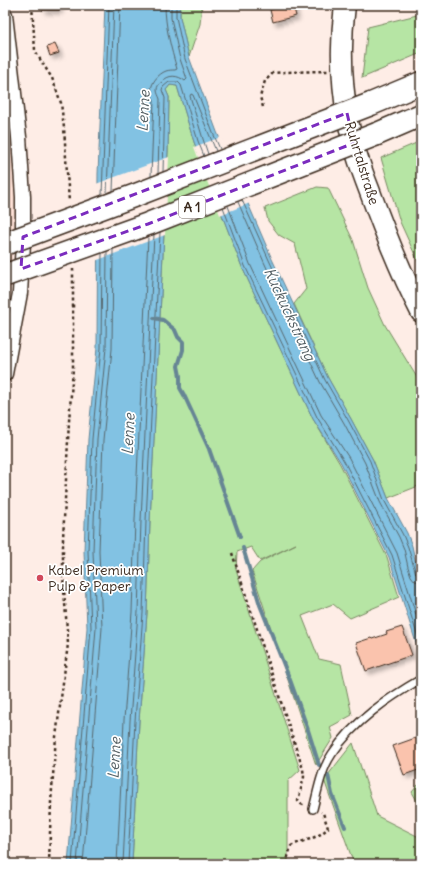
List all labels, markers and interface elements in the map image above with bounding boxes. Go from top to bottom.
water label: Lenne [132,89,154,132]
street label: Ruhrtalstraße [341,119,383,207]
road number: A 1 [179,196,205,218]
water label: Kuckuckstrang [260,264,321,365]
water label: Lenne [117,412,139,455]
place label: Kabel Premium Pulp & Paper [48,561,143,595]
marker: Kabel Premium Pulp & Paper [35,573,45,583]
water label: Lenne [103,736,125,779]

